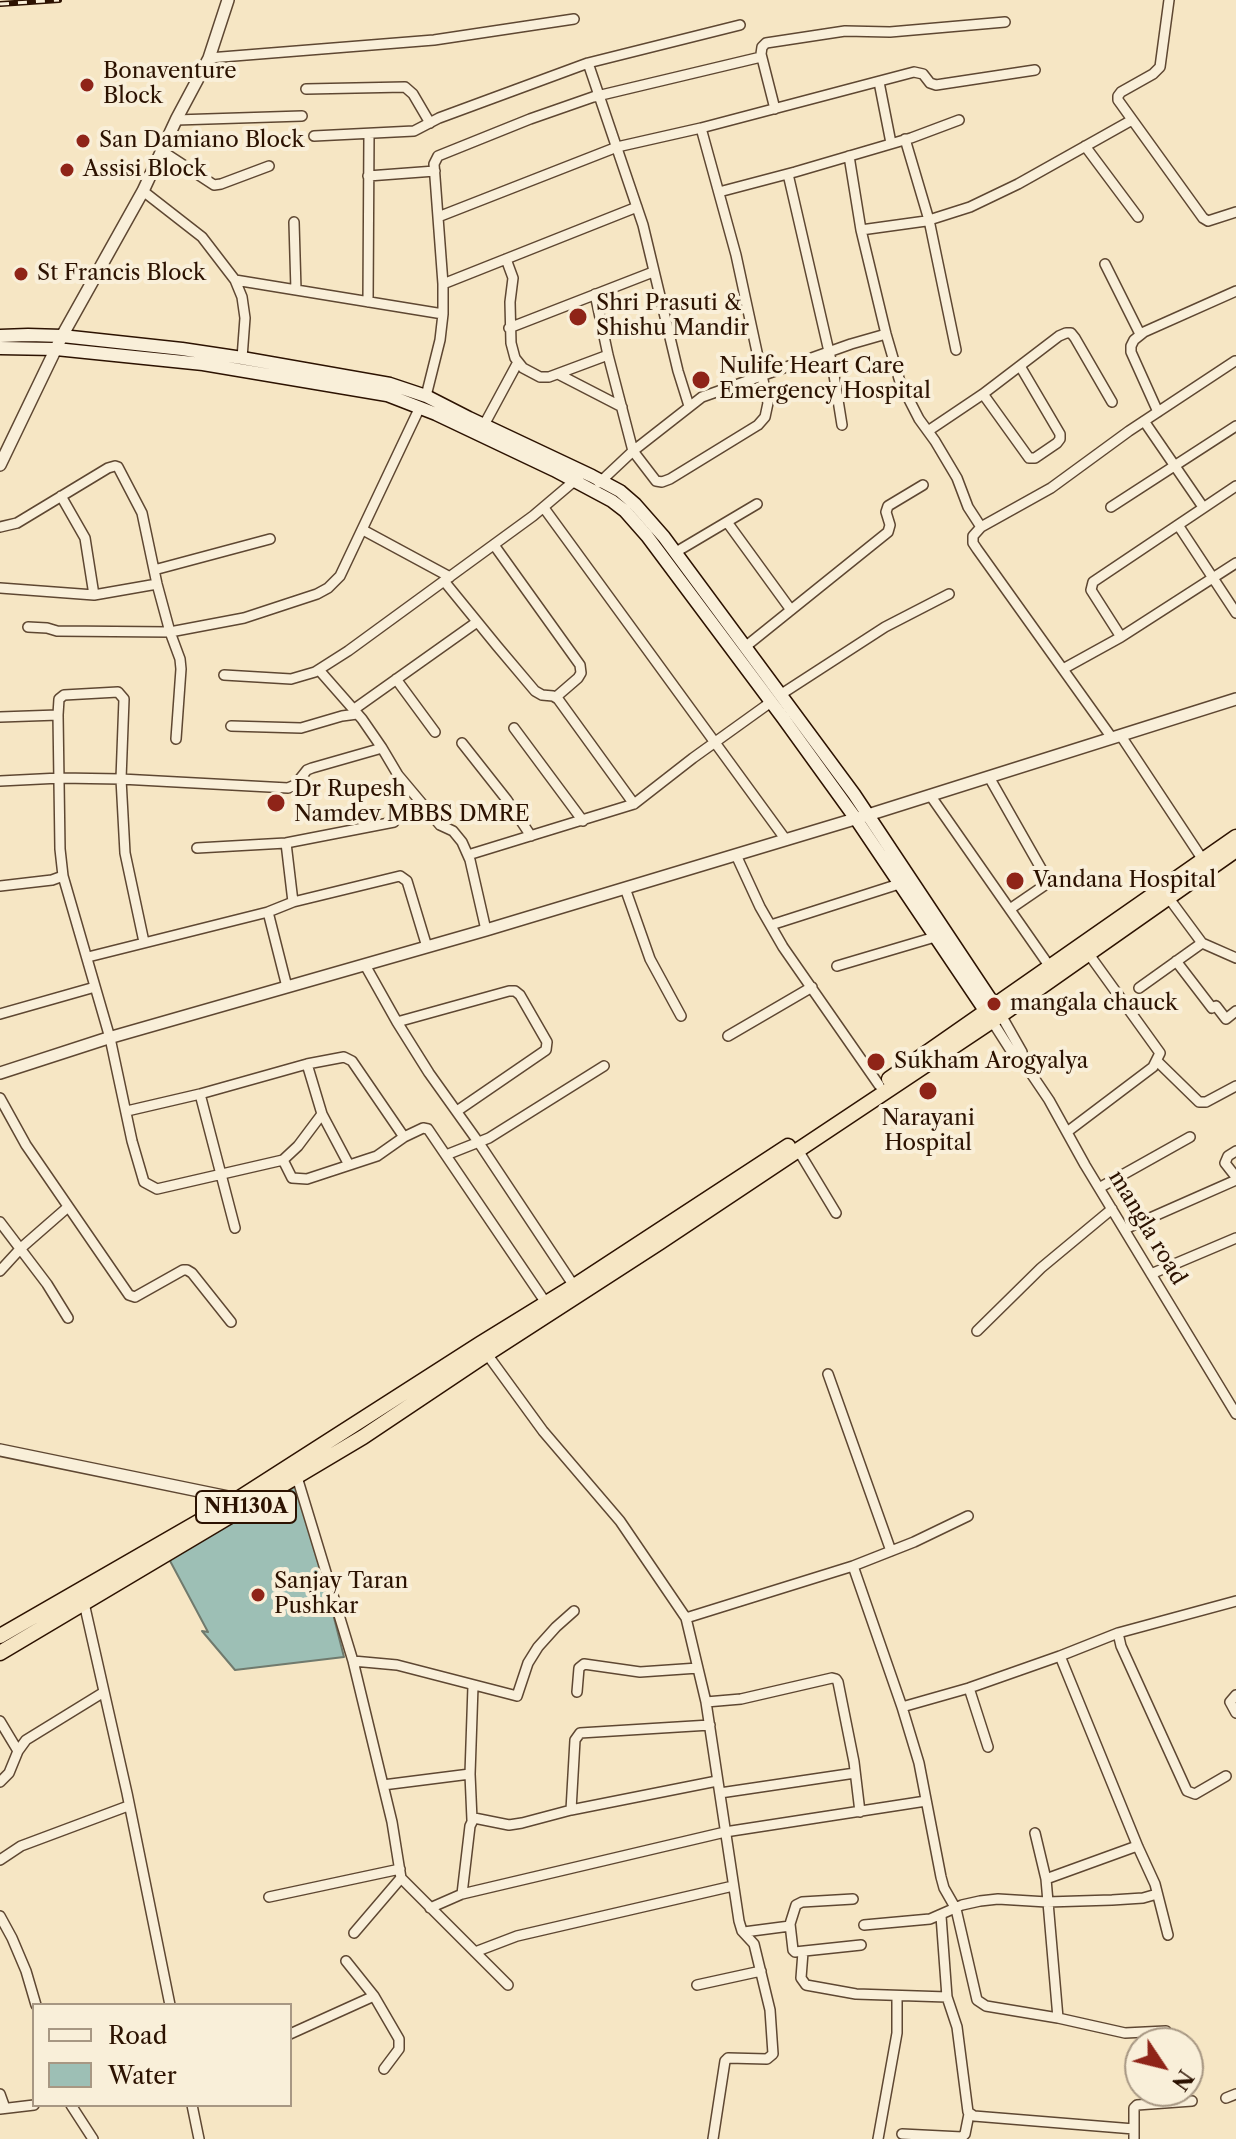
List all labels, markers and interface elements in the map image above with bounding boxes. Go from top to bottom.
place label: Bonaventure Block [103,59,237,110]
marker: Bonaventure Block [78,76,96,94]
place label: San Damiano Block [99,128,304,154]
marker: San Damiano Block [74,132,92,150]
place label: Assisi Block [83,157,207,183]
marker: Assisi Block [58,161,76,179]
place label: St Francis Block [37,261,206,287]
marker: St Francis Block [12,265,30,283]
place label: Shri Prasuti & Shishu Mandir [596,291,749,342]
marker: Shri Prasuti & Shishu Mandir [567,306,589,328]
place label: Nulife Heart Care Emergency Hospital [719,354,931,406]
marker: Nulife Heart Care Emergency Hospital [690,369,712,391]
place label: Dr Rupesh Namdev MBBS DMRE [294,777,530,828]
marker: Dr Rupesh Namdev MBBS DMRE [265,792,287,814]
place label: Vandana Hospital [1033,868,1216,894]
marker: Vandana Hospital [1004,870,1026,892]
place label: mangala chauck [1010,991,1178,1017]
marker: mangala chauck [985,995,1003,1013]
place label: Sukham Arogyalya [894,1049,1088,1075]
marker: Sukham Arogyalya [865,1051,887,1073]
marker: Narayani Hospital [917,1080,939,1102]
place label: Narayani Hospital [881,1106,975,1158]
street label: mangla road [1102,1166,1192,1290]
road number: NH130A [196,1491,296,1523]
place label: Sanjay Taran Pushkar [274,1569,408,1620]
marker: Sanjay Taran Pushkar [249,1586,267,1604]
legend [32,2003,292,2107]
text: Road [108,2021,167,2050]
north arrow [1124,2027,1204,2107]
text: Water [108,2061,177,2090]
text: N [1166,2064,1199,2095]

